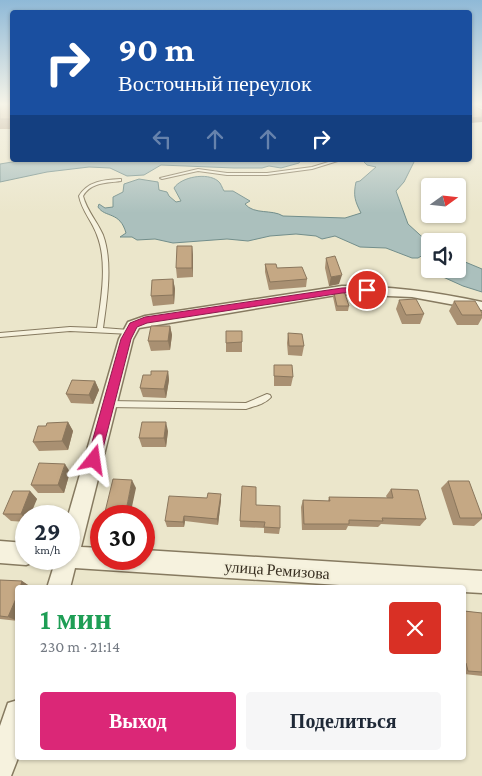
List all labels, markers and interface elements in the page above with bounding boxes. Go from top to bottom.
icon: right [35,30,100,95]
text: 90 m [118,30,195,69]
text: Восточный переулок [118,71,312,96]
icon: left [148,125,176,153]
icon: ahead [201,125,229,153]
icon: ahead [254,125,282,153]
icon: right [307,125,335,153]
north arrow [421,178,466,222]
map controls [421,178,466,278]
button: sound [421,233,466,278]
pin [346,269,388,311]
icon: arrive [353,276,381,304]
position arrow [67,433,119,485]
speed limit sign: 30 [90,505,155,570]
text: 29 [34,518,61,545]
text: km/h [35,543,60,557]
street label: улица Ремизова [224,558,330,583]
text: 1 мин [40,602,111,635]
button: close [389,602,441,654]
text: 230 m · 21:14 [40,638,120,655]
button: Выход [40,692,236,750]
button: Поделиться [246,692,441,750]

